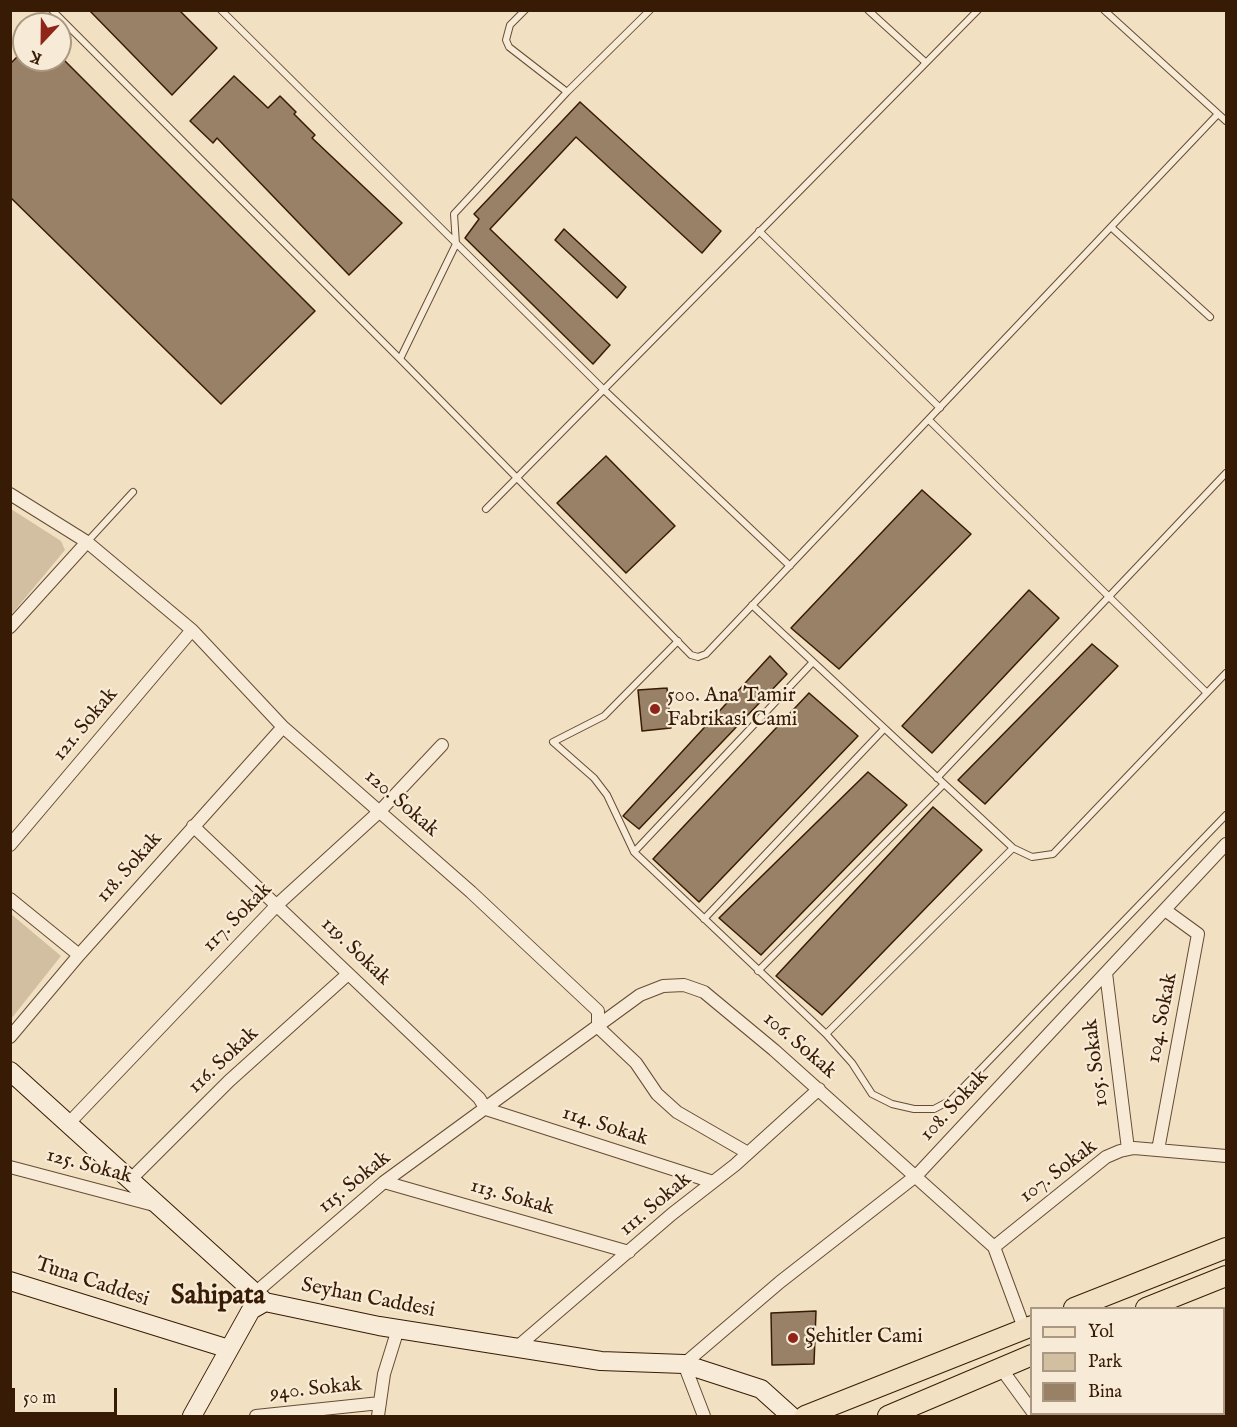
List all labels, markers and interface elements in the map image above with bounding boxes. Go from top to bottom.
north arrow [12,12,72,72]
text: K [27,45,45,68]
street label: 121. Sokak [48,683,124,767]
place label: 500. Ana Tamir Fabrikasi Cami [667,684,797,734]
marker: 500. Ana Tamir Fabrikasi Cami [648,702,662,716]
street label: 120. Sokak [359,765,443,843]
street label: 118. Sokak [92,827,168,909]
street label: 117. Sokak [198,878,278,958]
street label: 119. Sokak [315,913,395,991]
street label: 104. Sokak [1142,971,1184,1065]
street label: 106. Sokak [757,1007,841,1085]
street label: 105. Sokak [1079,1018,1115,1108]
street label: 116. Sokak [184,1022,264,1100]
street label: 108. Sokak [915,1065,995,1147]
street label: 114. Sokak [559,1101,651,1153]
street label: 107. Sokak [1015,1135,1103,1209]
street label: 125. Sokak [43,1143,135,1191]
street label: 115. Sokak [314,1146,396,1220]
street label: 111. Sokak [615,1168,697,1242]
street label: 113. Sokak [467,1174,557,1222]
street label: Tuna Caddesi [32,1253,152,1313]
street label: Seyhan Caddesi [299,1274,437,1324]
district label: Sahipata [171,1281,265,1313]
legend [1030,1307,1225,1415]
text: Yol [1088,1321,1114,1344]
place label: Şehitler Cami [805,1325,923,1351]
marker: Şehitler Cami [786,1331,800,1345]
text: Park [1088,1351,1122,1374]
street label: 940. Sokak [269,1373,363,1407]
scale bar [15,1376,120,1414]
text: Bina [1088,1381,1122,1404]
text: 50 m [23,1387,56,1410]

